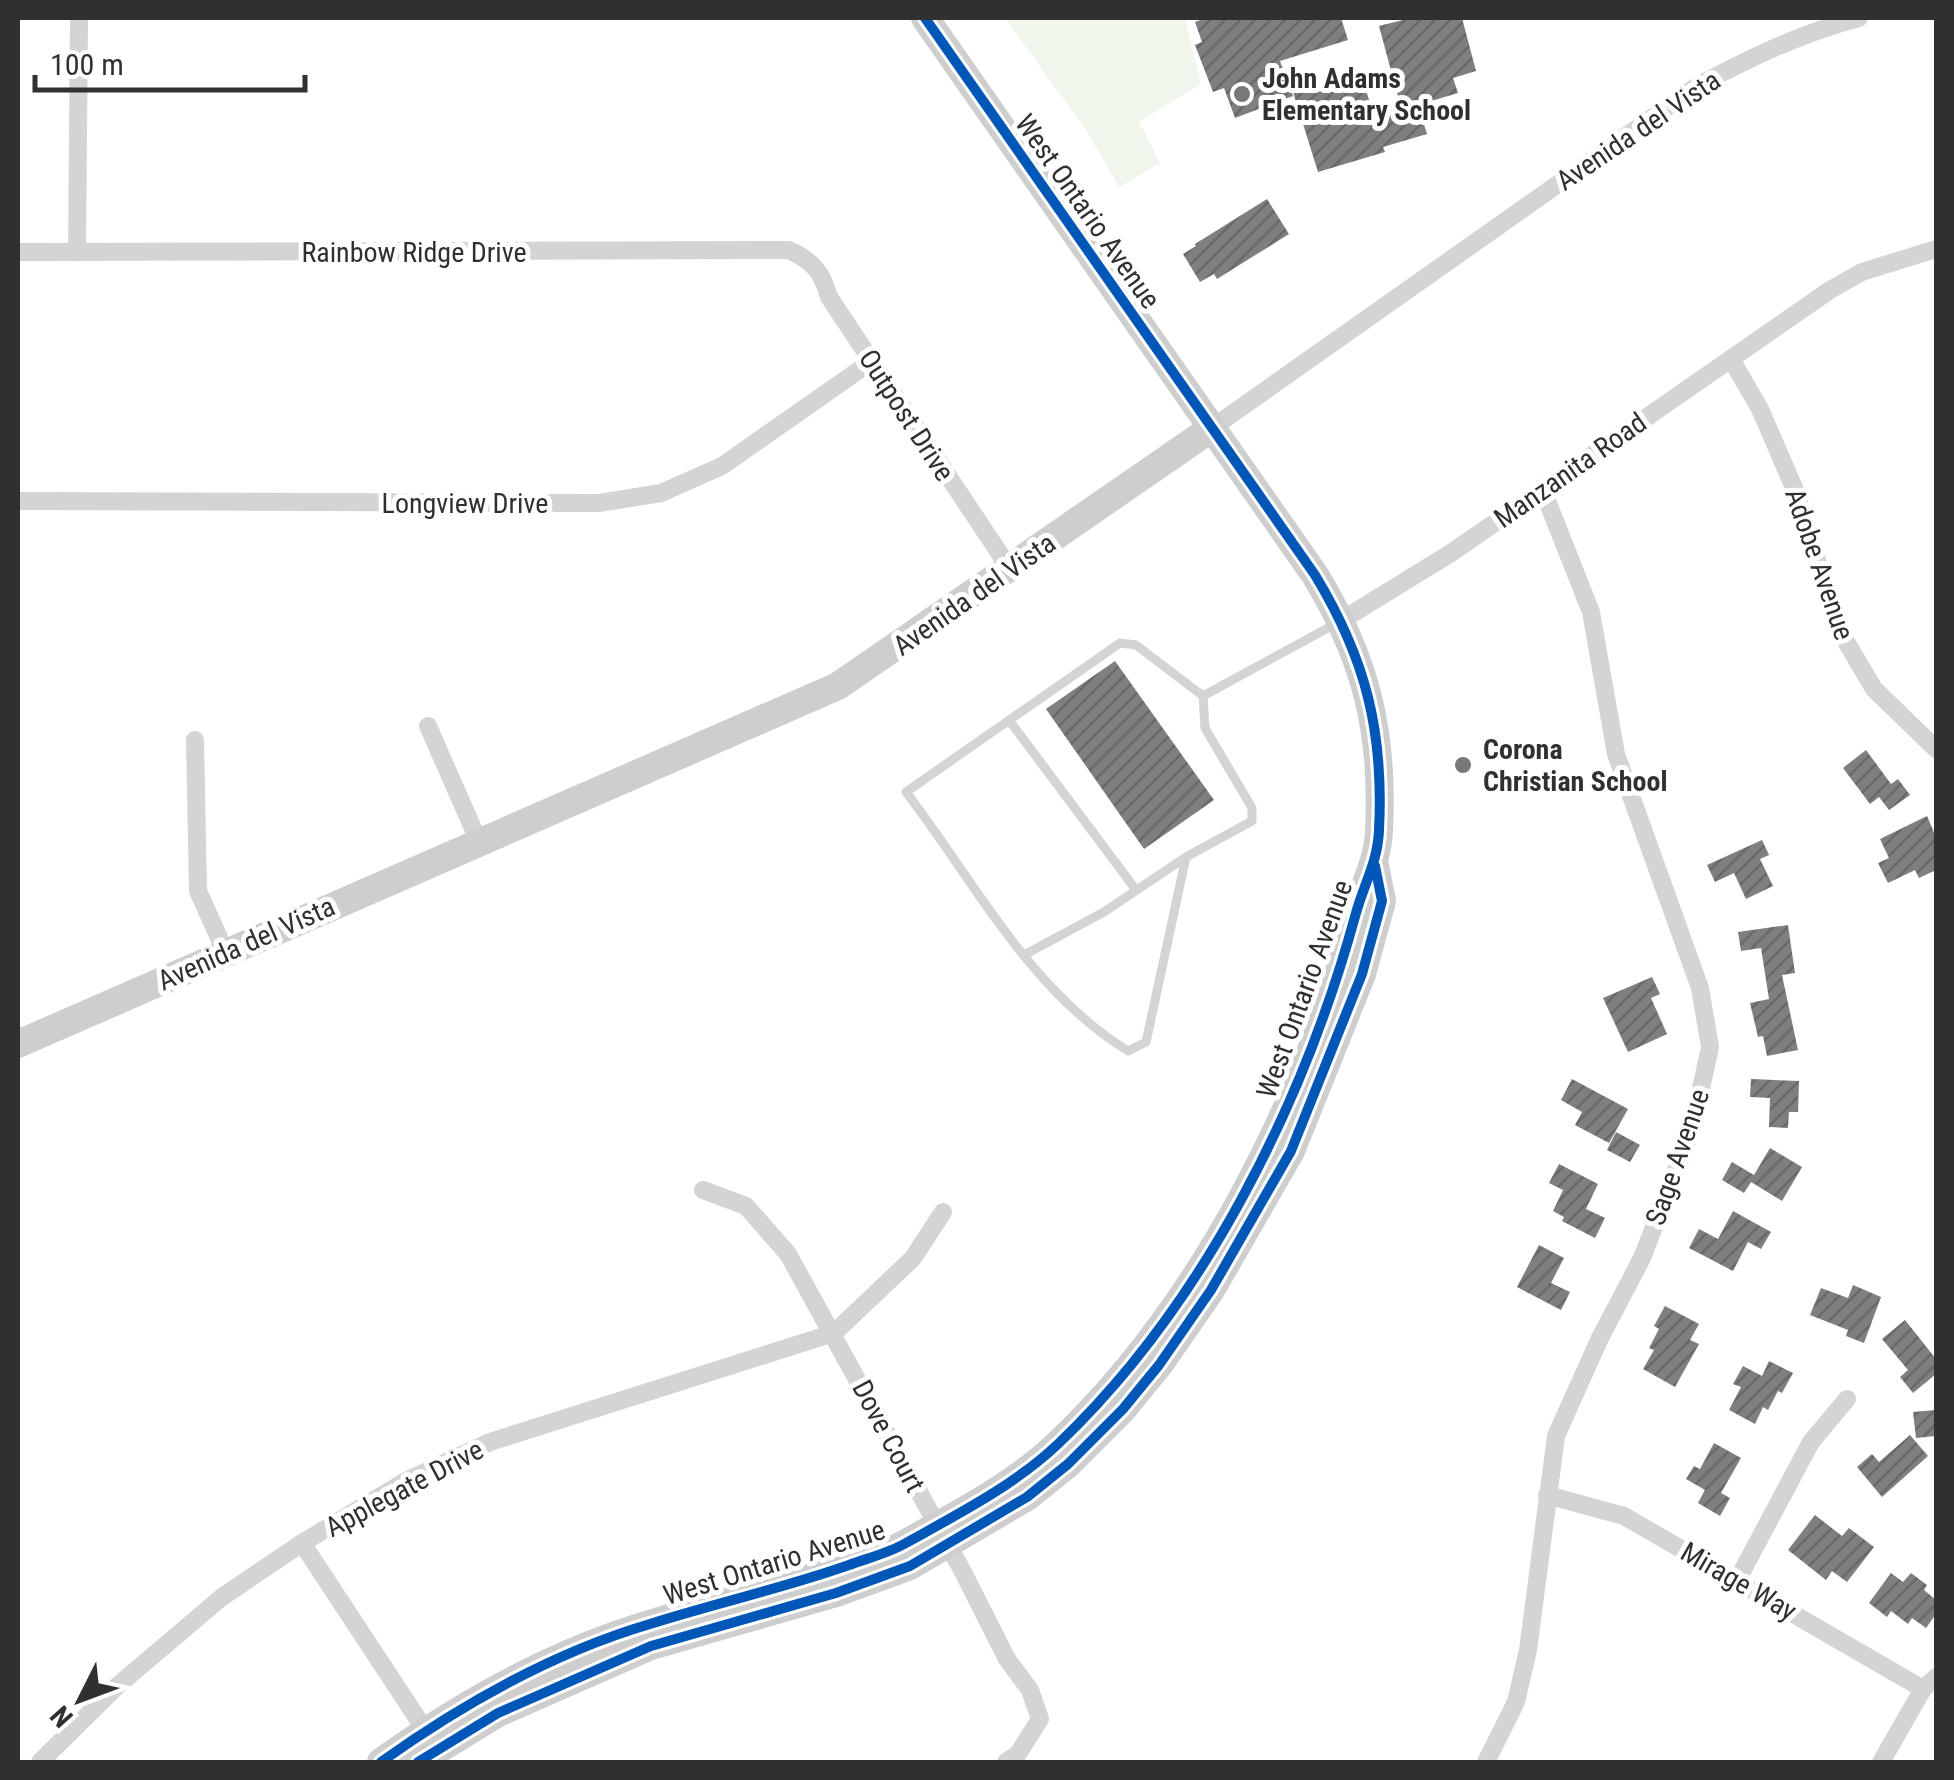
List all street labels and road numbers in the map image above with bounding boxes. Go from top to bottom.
street label: Avenida del Vista [1550,63,1726,197]
street label: West Ontario Avenue [1008,108,1167,315]
street label: Rainbow Ridge Drive [301,236,527,269]
street label: Outpost Drive [852,343,961,487]
street label: Manzanita Road [1488,406,1653,535]
street label: Adobe Avenue [1778,484,1861,644]
street label: Longview Drive [382,487,548,520]
street label: Avenida del Vista [887,526,1062,663]
street label: West Ontario Avenue [1250,876,1359,1103]
street label: Avenida del Vista [152,890,340,997]
street label: Sage Avenue [1639,1085,1716,1230]
street label: Dove Court [845,1375,932,1498]
street label: Applegate Drive [320,1433,489,1544]
street label: West Ontario Avenue [660,1513,889,1612]
street label: Mirage Way [1675,1535,1803,1628]

